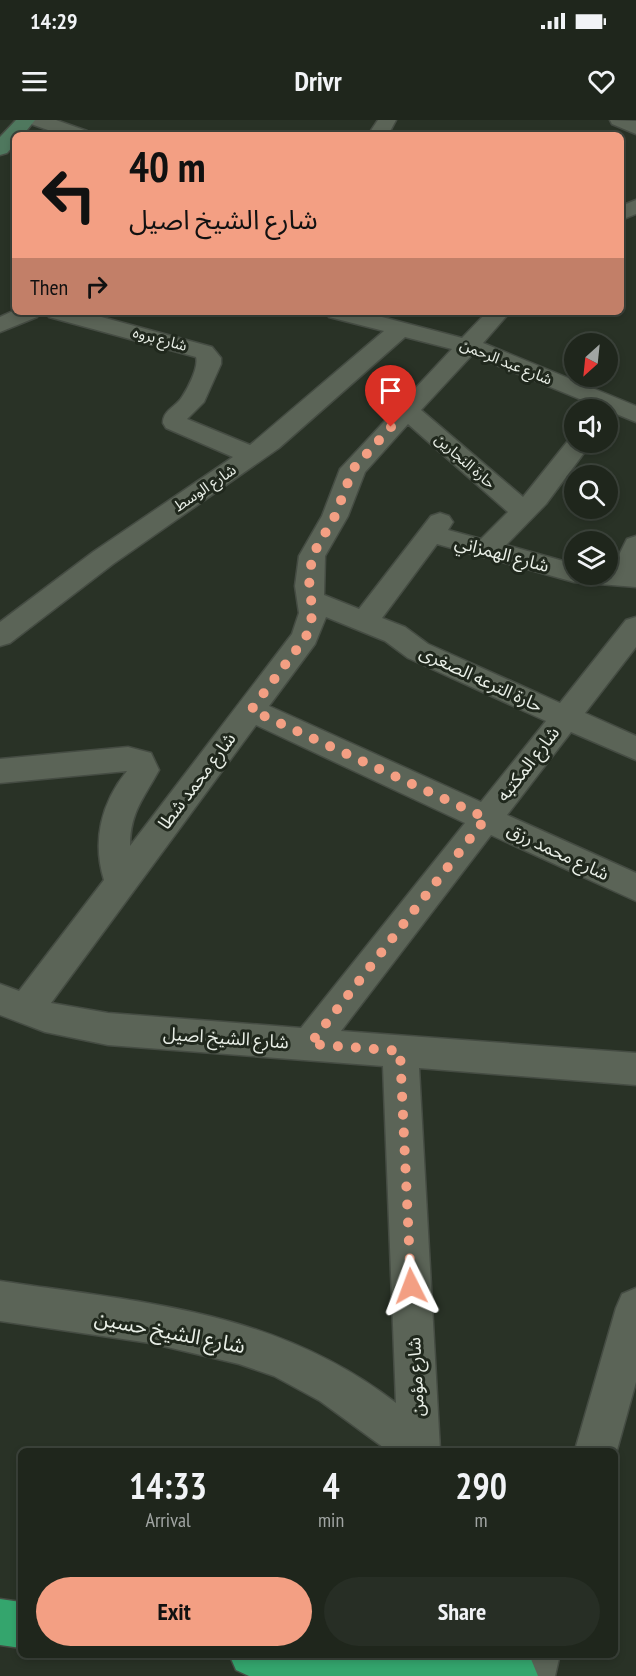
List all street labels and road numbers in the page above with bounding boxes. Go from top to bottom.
street label: شارع بروه [130,322,189,358]
street label: شارع عبد الرحمن [456,334,555,391]
street label: حارة النجارين [431,429,500,492]
street label: شارع الوسط [170,460,241,518]
street label: شارع الهمزاني [452,530,552,580]
street label: حارة الترعه الصغرى [416,640,546,717]
street label: شارع المكتبه [491,722,566,808]
street label: شارع محمد شطا [153,728,243,836]
street label: شارع محمد رزق [502,818,613,888]
street label: شارع الشيخ اصيل [162,1022,290,1056]
street label: شارع الشيخ حسين [92,1304,248,1361]
street label: شارع مؤمن [402,1337,432,1417]

